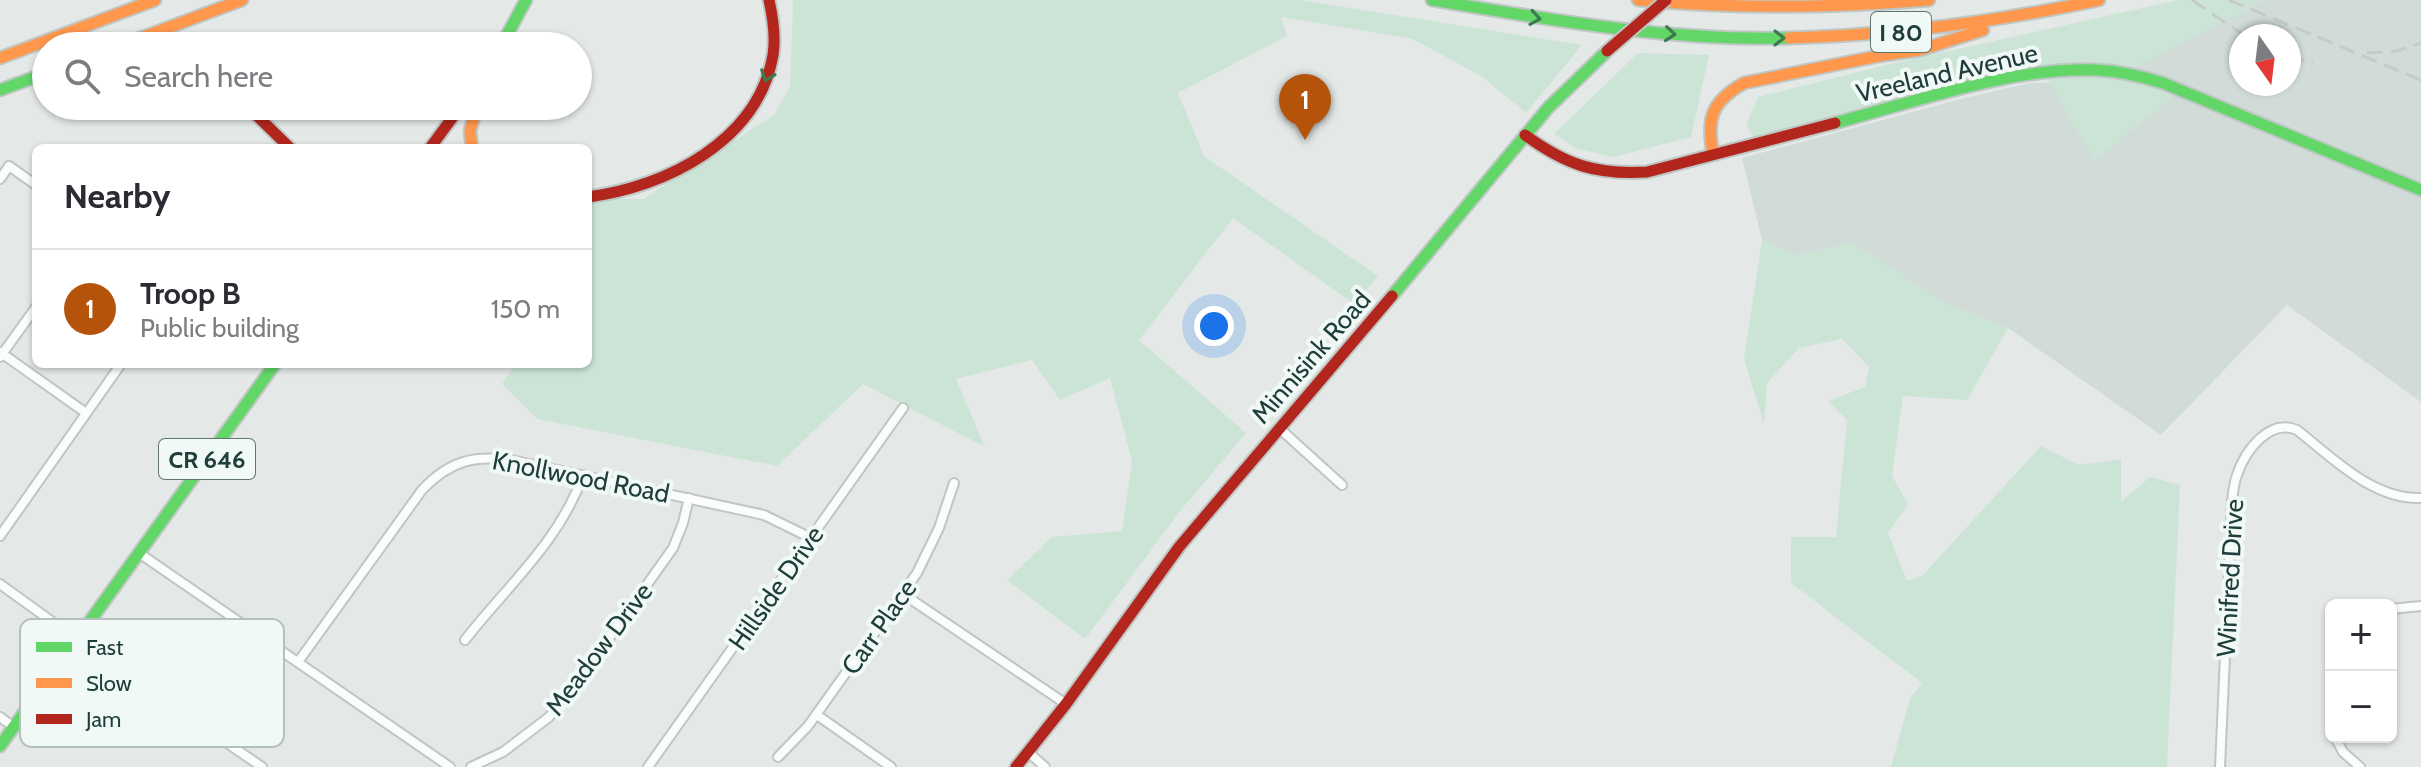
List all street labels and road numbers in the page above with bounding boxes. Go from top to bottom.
road number: I 80 [1871,12,1931,52]
street label: Vreeland Avenue [1853,37,2041,109]
street label: Minnisink Road [1245,284,1377,430]
road number: CR 646 [159,439,255,479]
street label: Knollwood Road [490,444,672,510]
street label: Winifred Drive [2210,498,2250,658]
street label: Hillside Drive [722,520,830,656]
street label: Carr Place [835,573,923,681]
street label: Meadow Drive [539,576,659,722]

